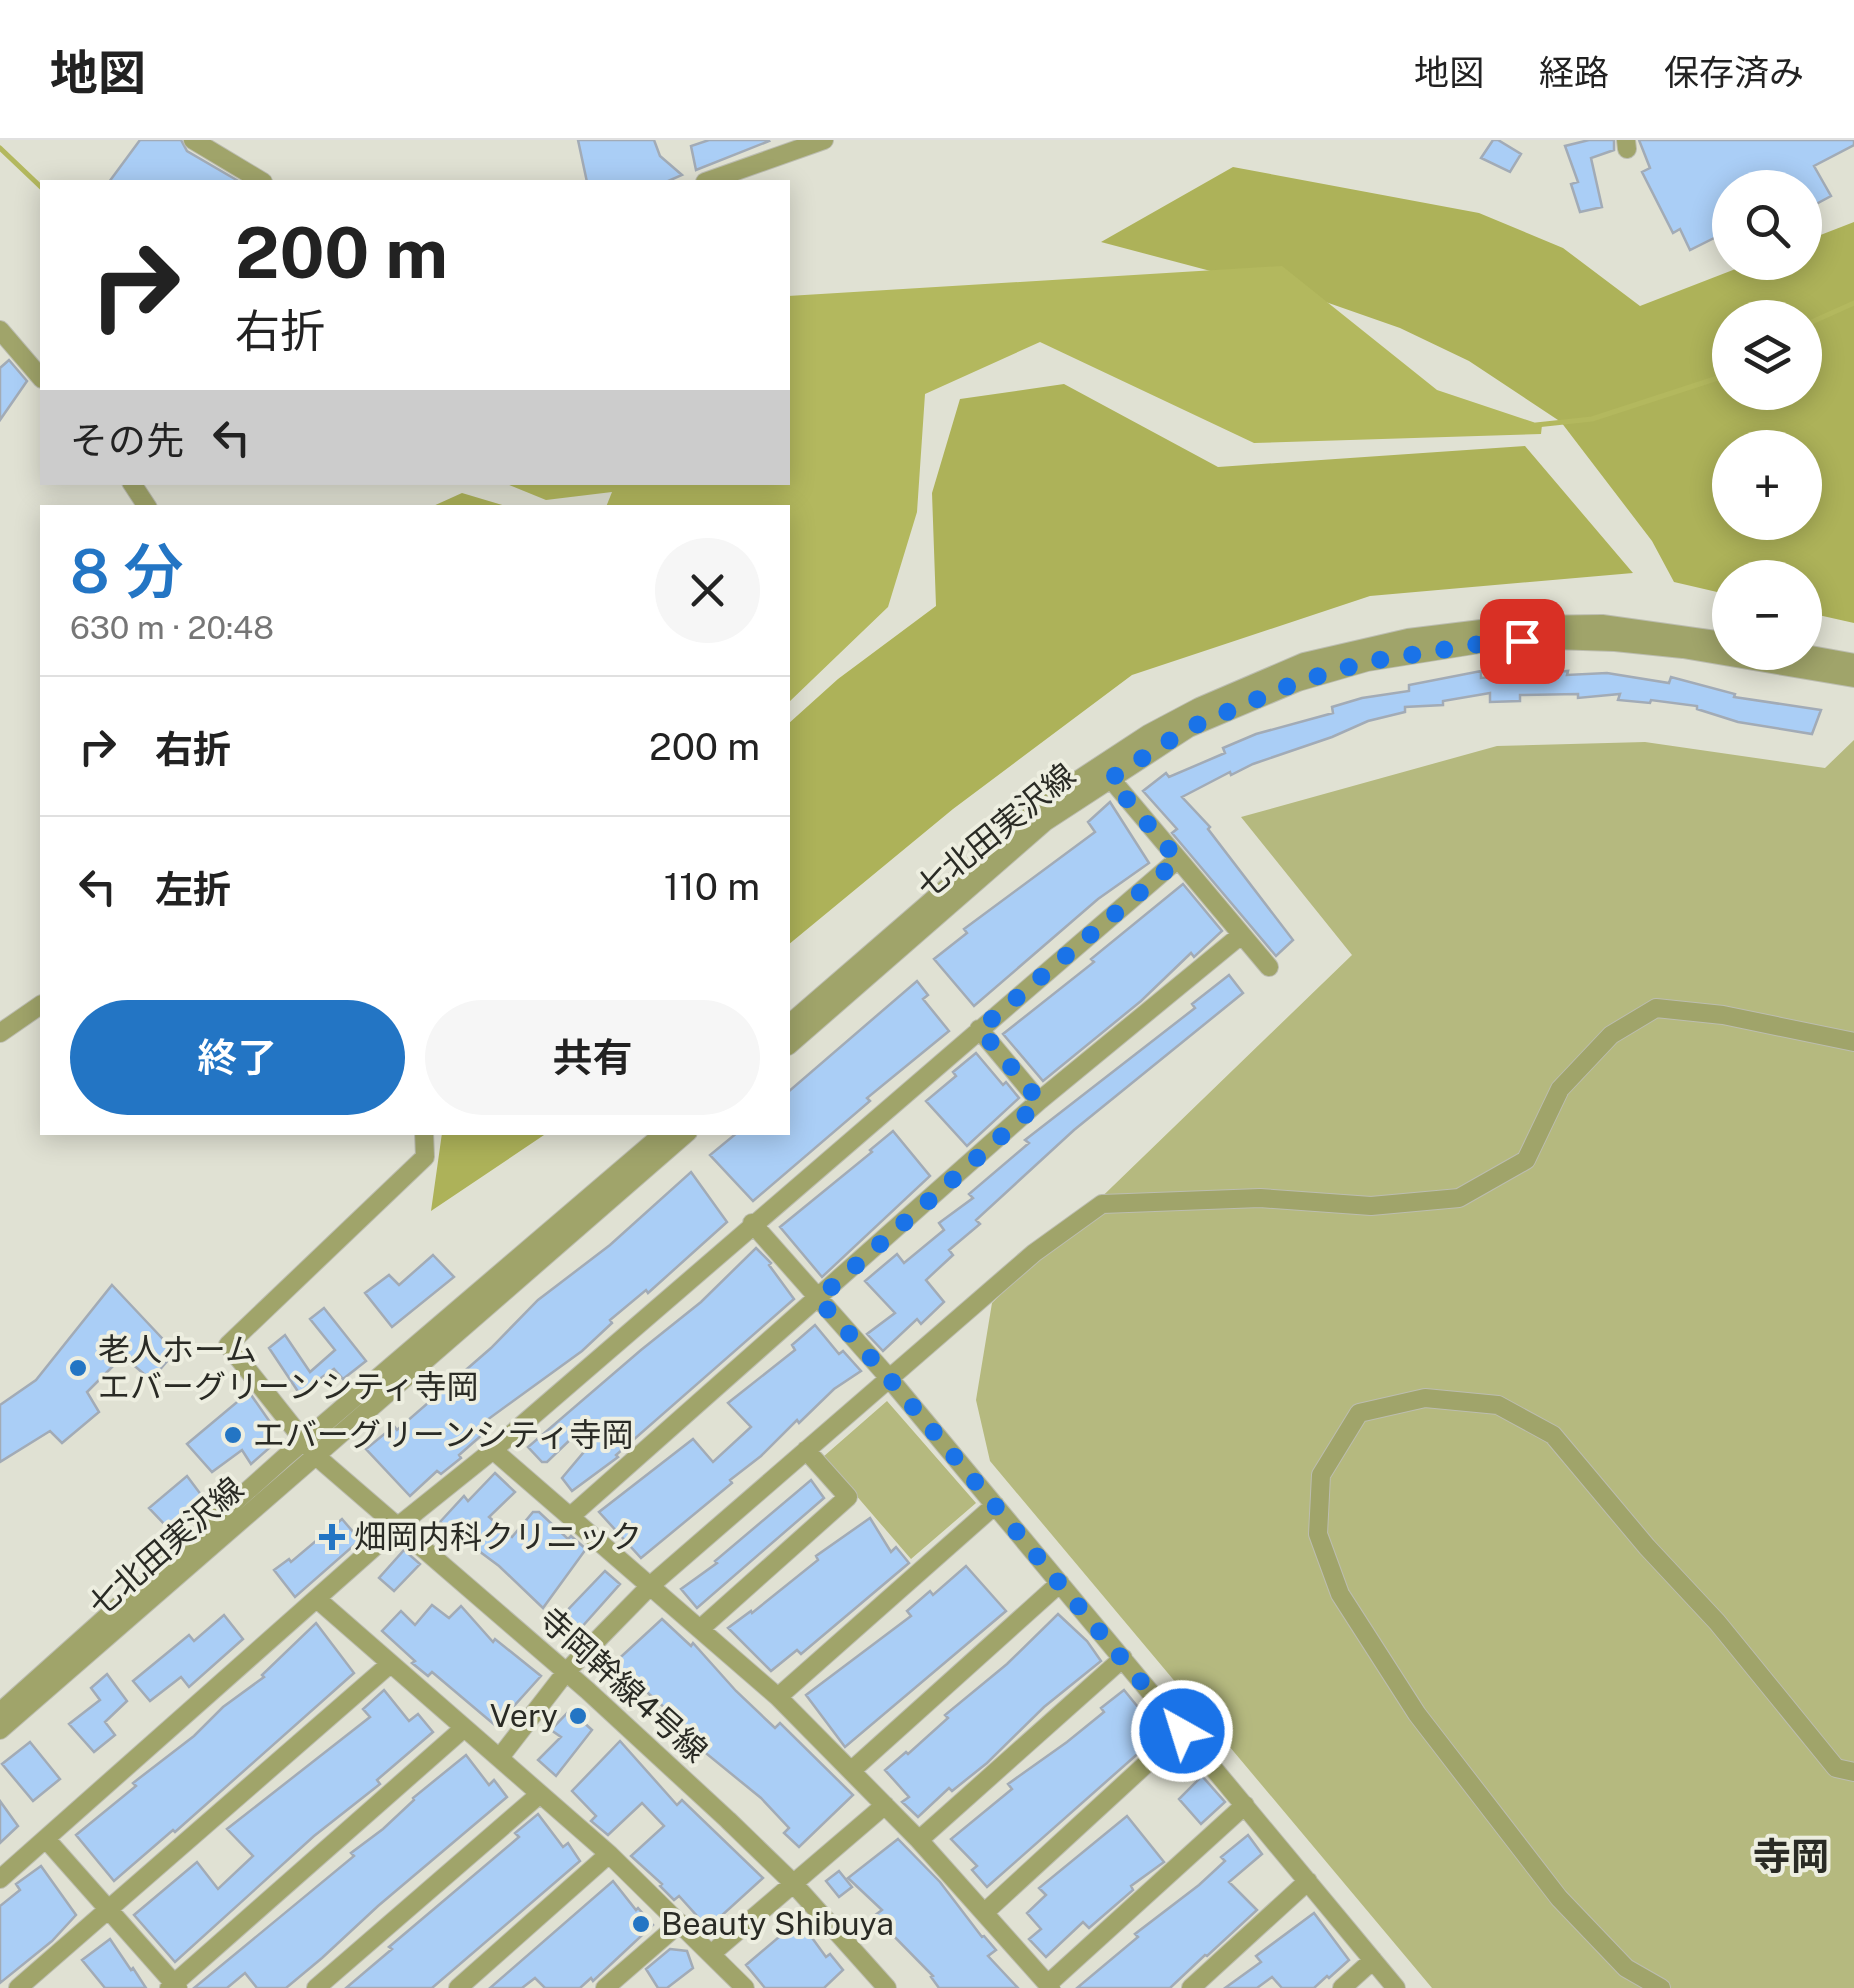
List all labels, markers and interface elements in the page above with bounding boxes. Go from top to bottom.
text: 地図 [50,44,146,101]
text: 地図 [1414,52,1484,93]
text: 経路 [1539,52,1609,93]
text: 保存済み [1664,52,1804,93]
map controls [1712,170,1822,670]
button: search [1712,170,1822,280]
text: 200 m [235,211,448,294]
icon: right [70,220,200,350]
button: layers [1712,300,1822,410]
text: 右折 [235,304,325,357]
icon: left [204,410,259,465]
text: その先 [70,418,184,463]
button: + [1712,430,1822,540]
text: 8 分 [70,536,184,607]
button: close [655,538,760,643]
button: − [1712,560,1822,670]
pin [1480,599,1565,684]
text: 630 m · 20:48 [70,609,274,646]
icon: arrive [1495,614,1550,669]
icon: right [70,719,125,774]
text: 200 m [649,724,760,769]
text: 右折 [155,727,231,772]
street label: 七北田実沢線 [909,756,1082,905]
icon: left [70,859,125,914]
text: 110 m [664,864,760,909]
text: 左折 [155,867,231,912]
button: 終了 [70,1000,405,1115]
button: 共有 [425,1000,760,1115]
place label: 老人ホーム エバーグリーンシティ寺岡 [98,1331,478,1405]
marker: 老人ホーム エバーグリーンシティ寺岡 [67,1357,89,1379]
place label: エバーグリーンシティ寺岡 [253,1416,633,1453]
marker: エバーグリーンシティ寺岡 [222,1424,244,1446]
street label: 七北田実沢線 [81,1470,250,1624]
place label: 畑岡内科クリニック [354,1518,642,1555]
marker: 畑岡内科クリニック [319,1524,345,1550]
street label: 寺岡幹線4号線 [532,1600,715,1769]
position arrow [1130,1679,1234,1783]
place label: Very [490,1697,558,1734]
marker: Very [567,1705,589,1727]
district label: 寺岡 [1753,1834,1829,1879]
place label: Beauty Shibuya [661,1905,894,1942]
marker: Beauty Shibuya [630,1913,652,1935]

